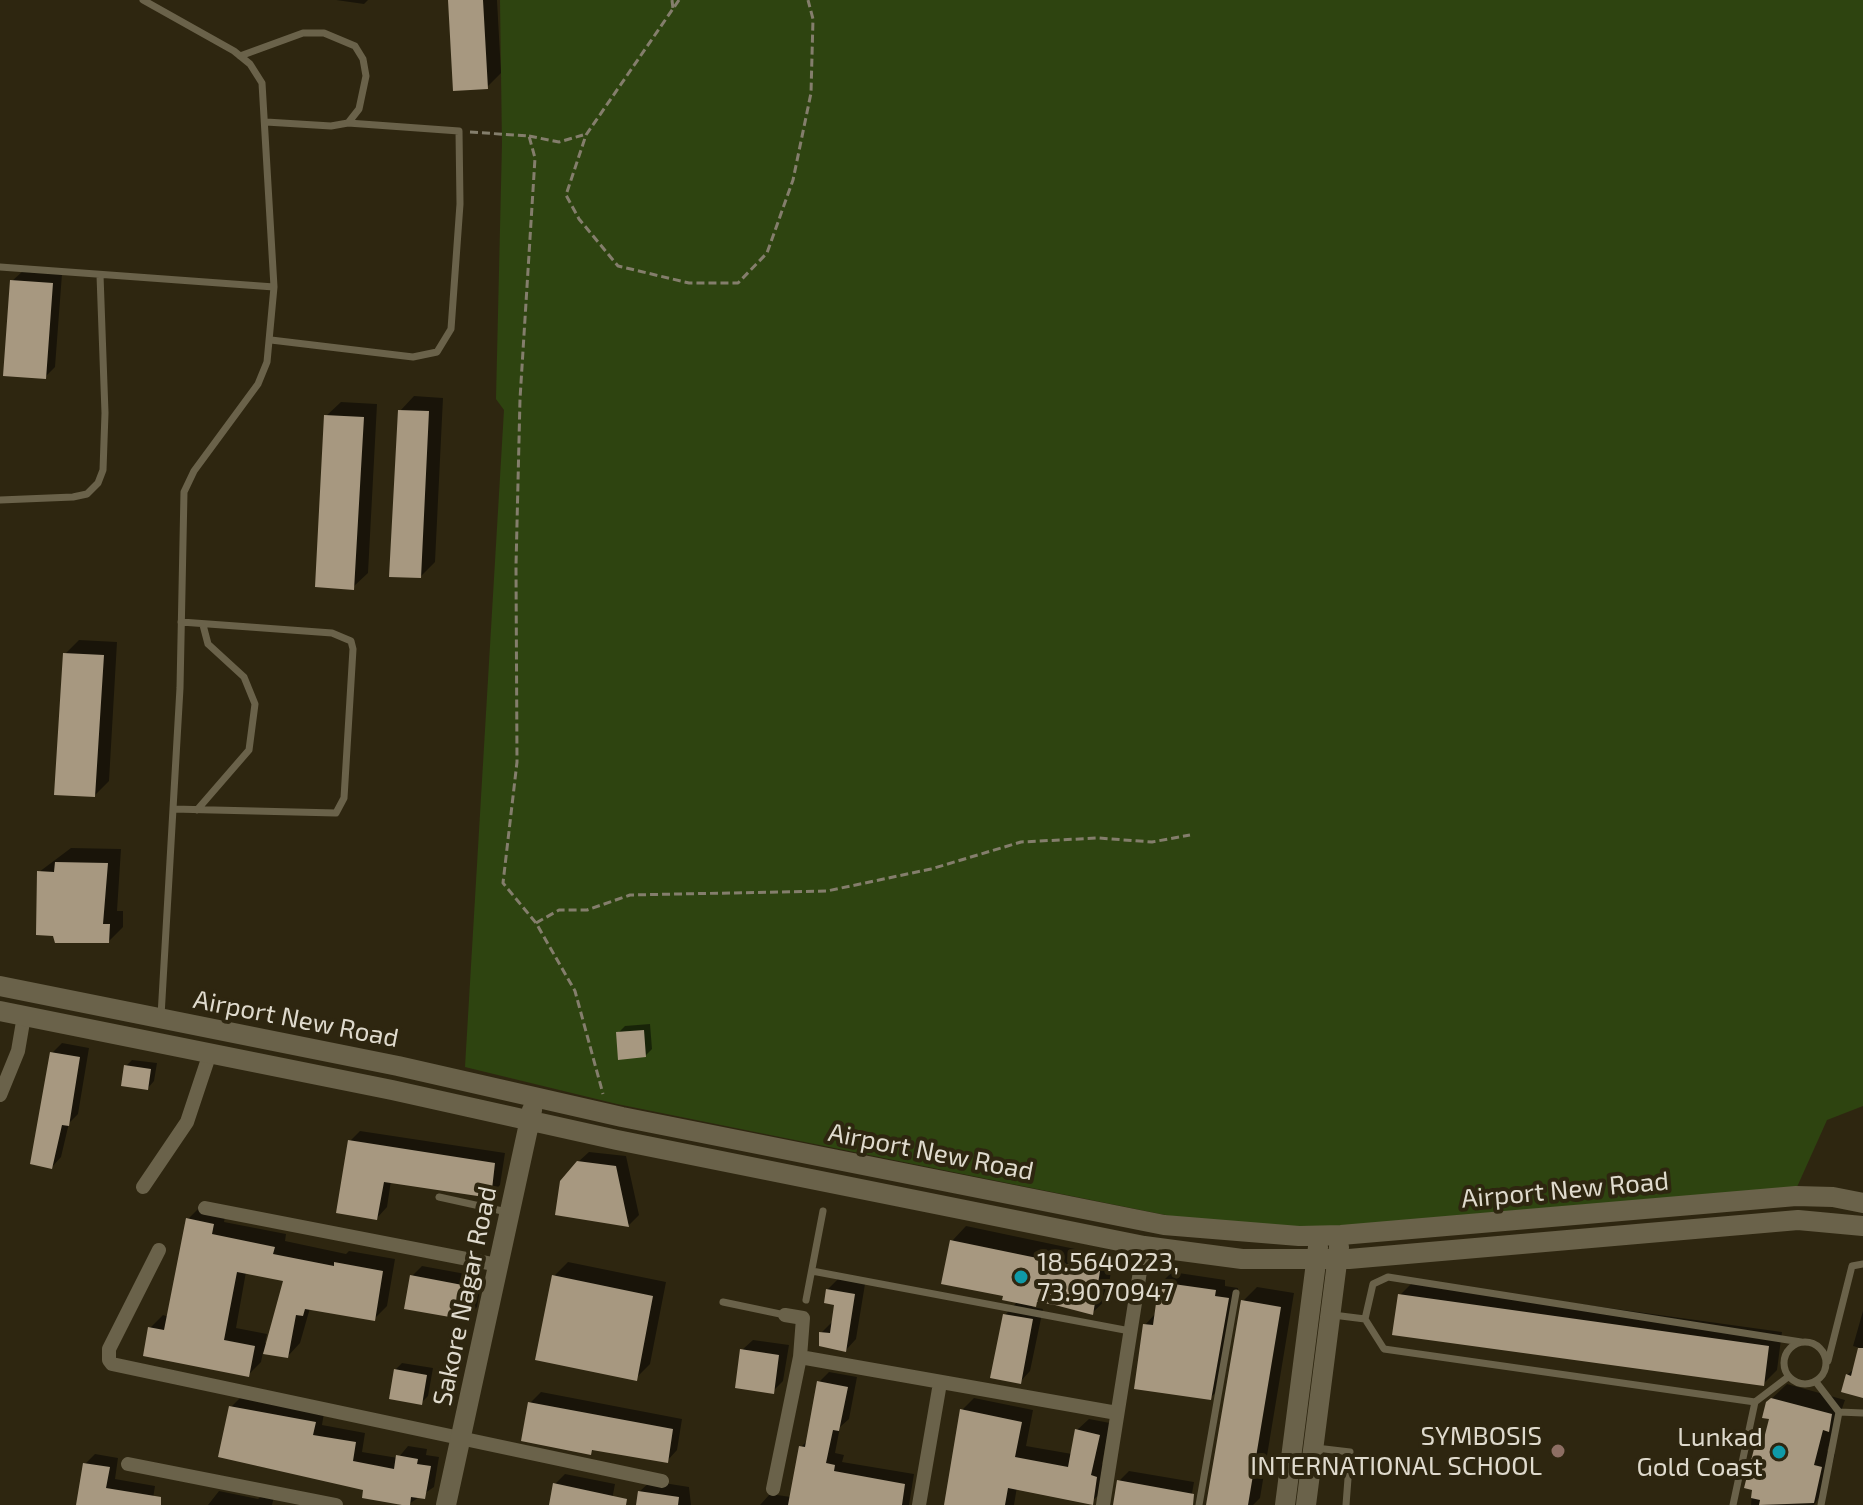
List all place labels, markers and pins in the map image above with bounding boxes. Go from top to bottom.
place label: 18.5640223, 73.9070947 [1037,1246,1179,1308]
marker: 18.5640223, 73.9070947 [1012,1268,1030,1286]
place label: SYMBOSIS INTERNATIONAL SCHOOL [1250,1420,1542,1482]
place label: Lunkad Gold Coast [1637,1421,1763,1482]
marker: SYMBOSIS INTERNATIONAL SCHOOL [1549,1442,1567,1460]
marker: Lunkad Gold Coast [1770,1443,1788,1461]

